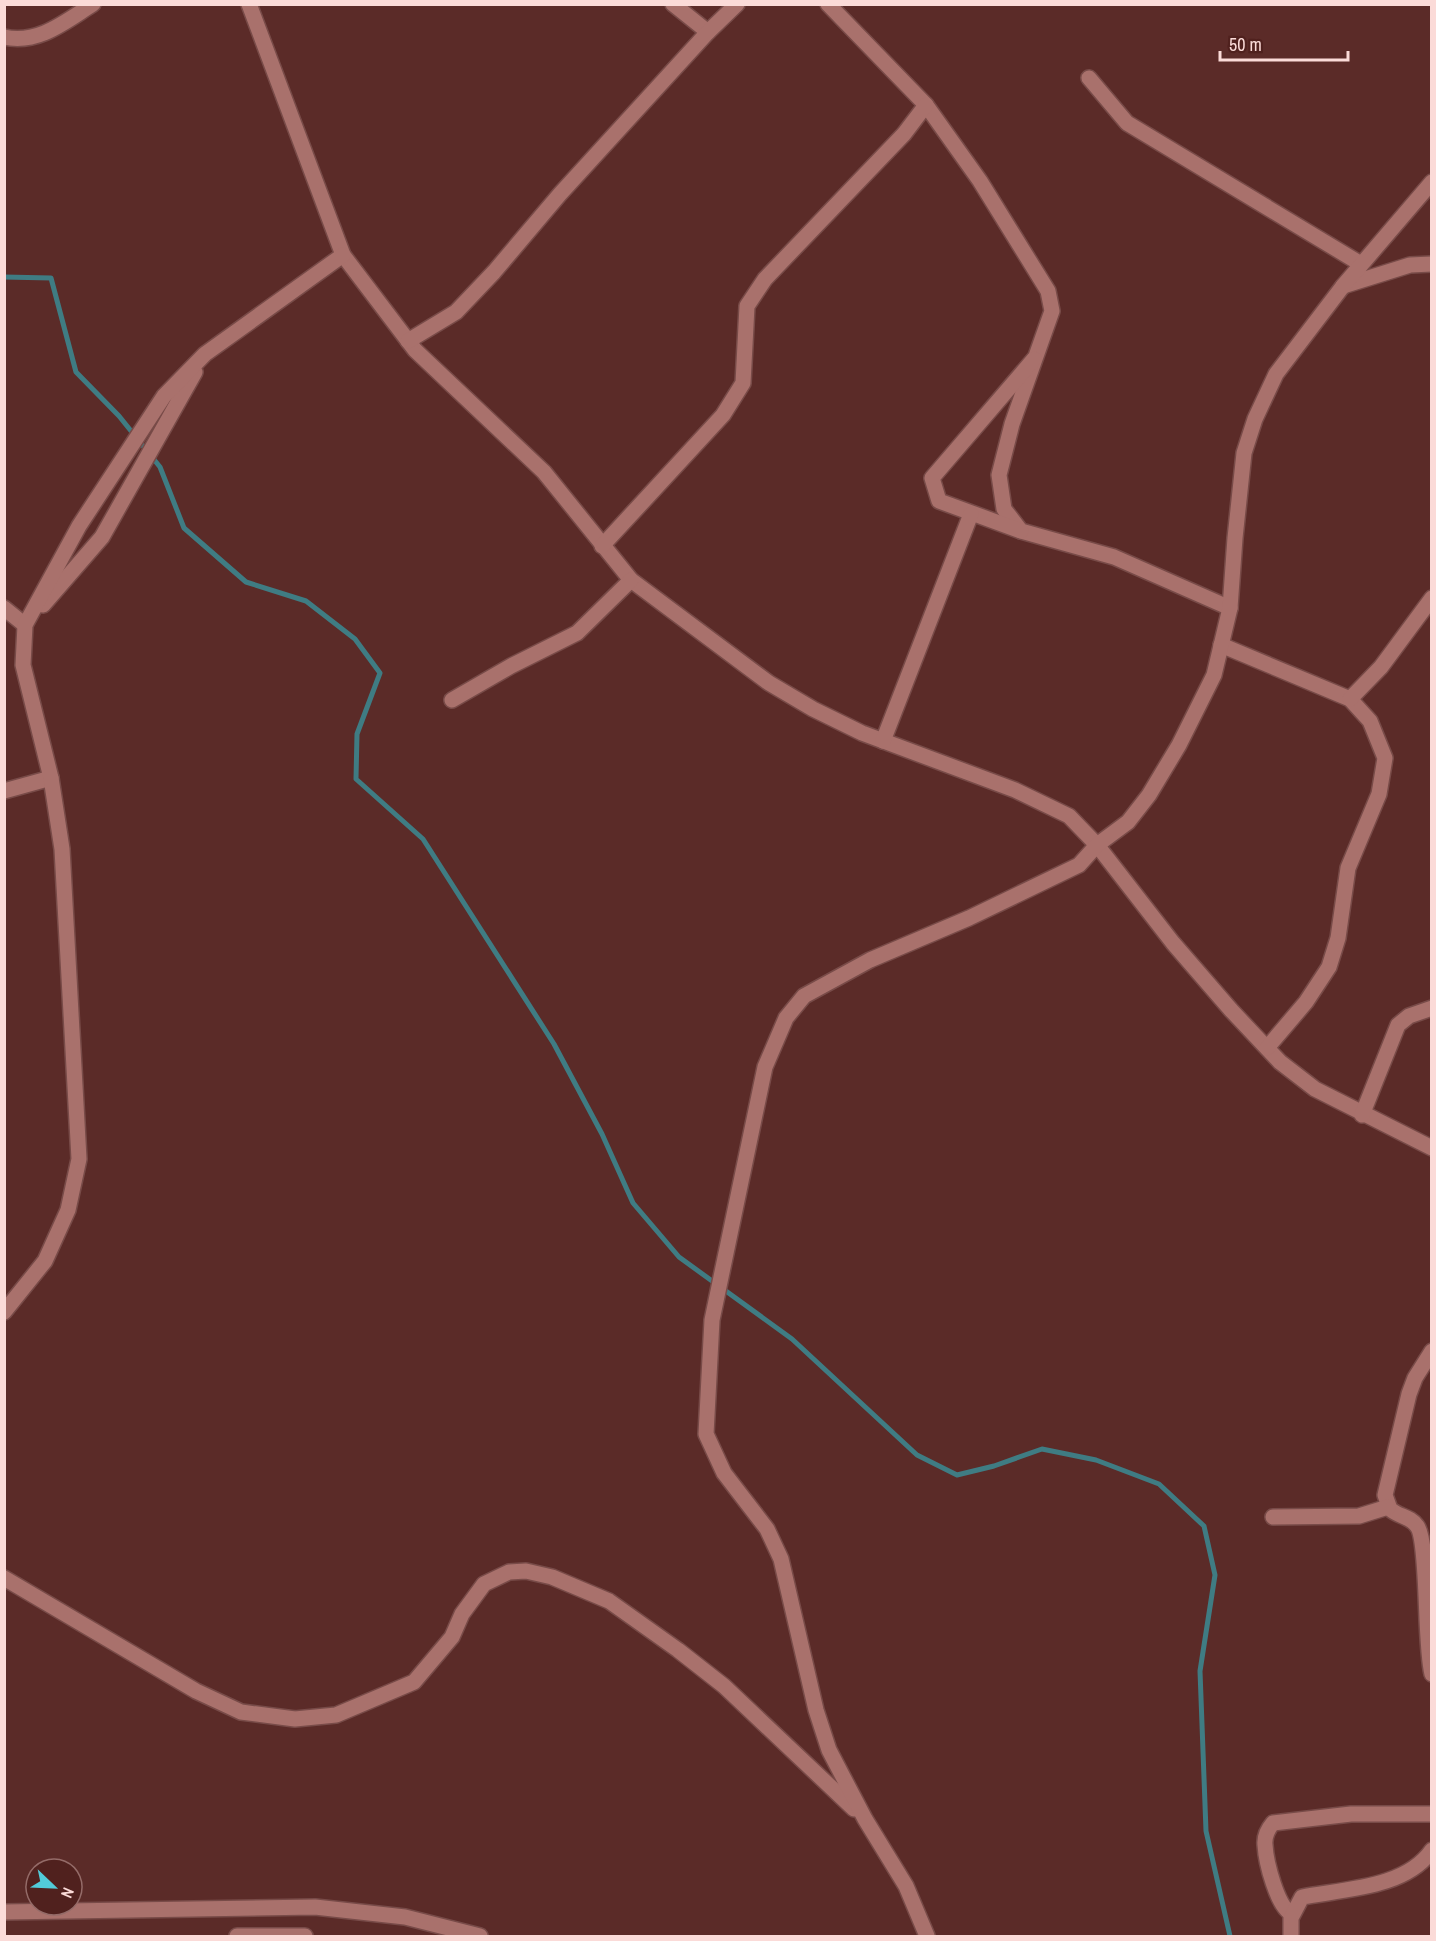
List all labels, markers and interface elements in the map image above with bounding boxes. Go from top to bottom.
scale bar [1220,24,1348,62]
text: 50 m [1229,32,1262,57]
north arrow [24,1857,84,1917]
text: N [56,1884,80,1902]

